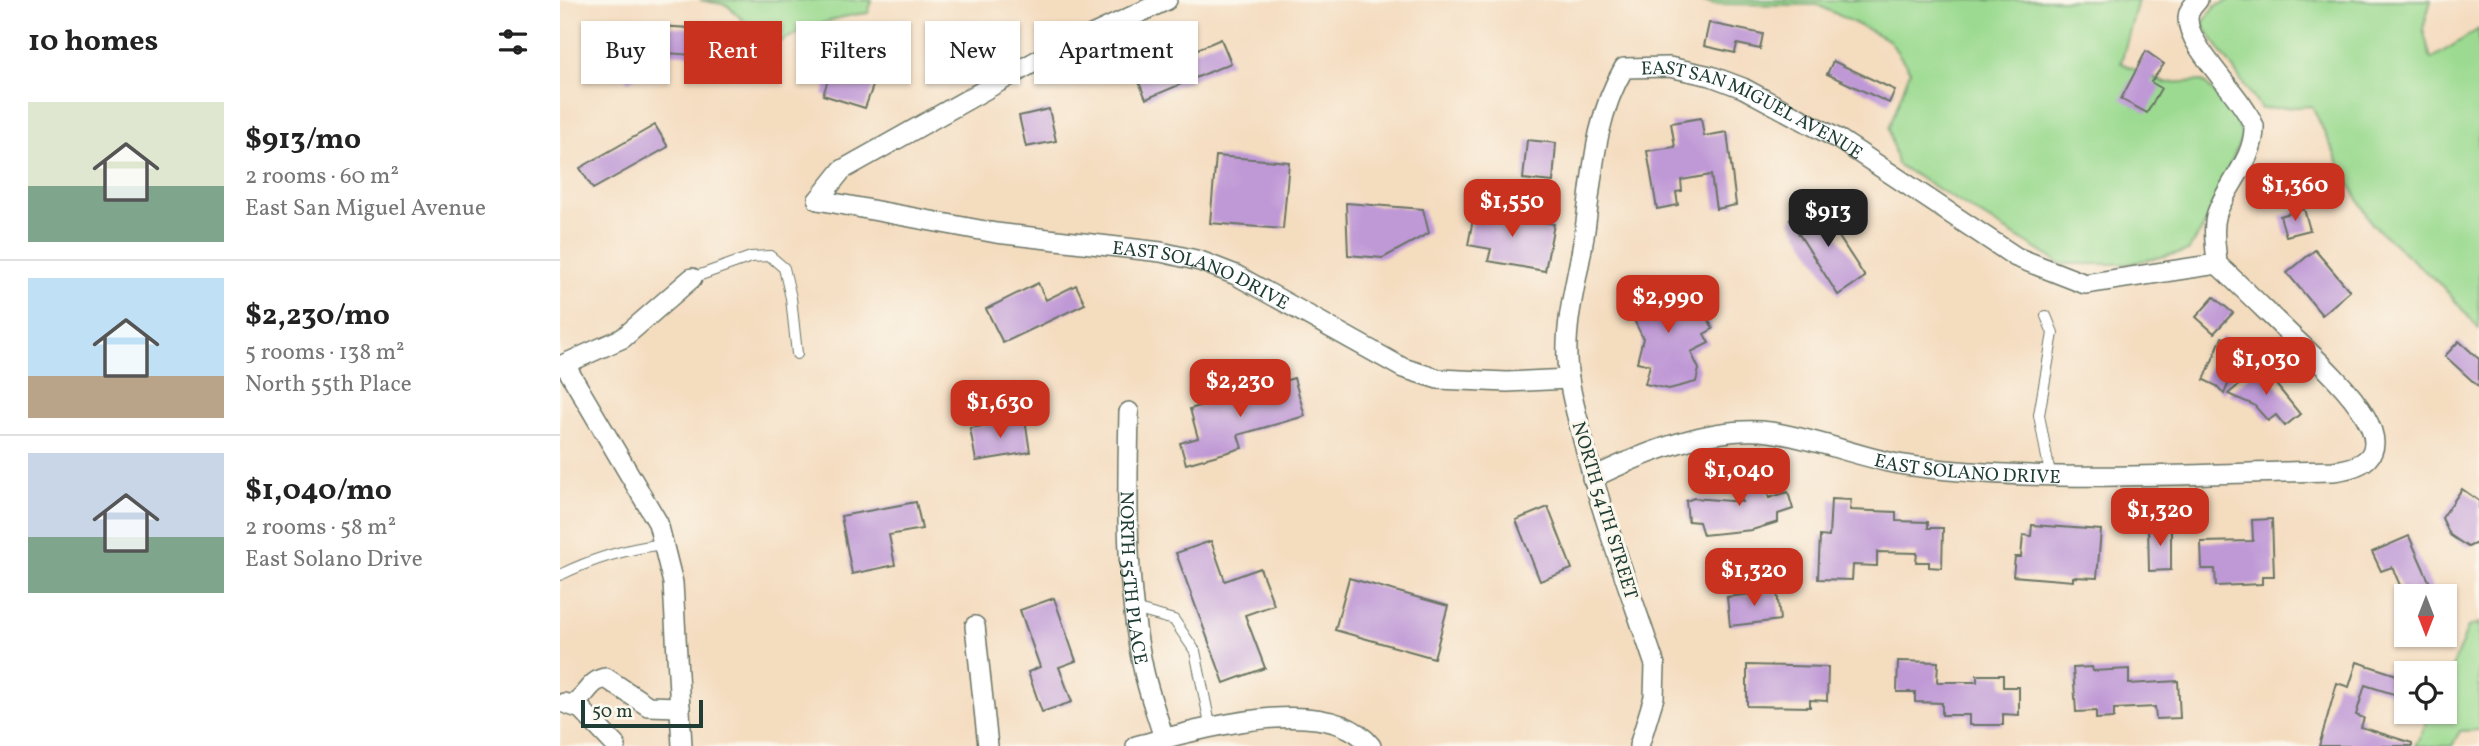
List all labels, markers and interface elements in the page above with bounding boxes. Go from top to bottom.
text: 10 homes [28,21,158,63]
chip: Buy [581,21,670,84]
chip: Rent [684,21,782,84]
chip: Filters [796,21,911,84]
chip: New [925,21,1020,84]
chip: Apartment [1034,21,1198,84]
icon: filters [494,23,532,61]
street label: EAST SAN MIGUEL AVENUE [1641,55,1867,167]
text: $913/mo [245,119,361,161]
icon: home [84,130,168,214]
text: 2 rooms · 60 m² [245,161,399,193]
pin: $1,360 [2238,164,2352,223]
text: $1,360 [2262,170,2328,202]
pin: $1,550 [1455,180,1569,239]
text: $1,550 [1480,186,1544,218]
pin: $913 [1787,190,1869,249]
text: East San Miguel Avenue [245,193,486,225]
text: $913 [1805,196,1851,228]
street label: EAST SOLANO DRIVE [1111,236,1294,317]
pin: $2,990 [1611,276,1725,335]
text: $2,990 [1632,282,1704,314]
text: $2,230/mo [245,295,390,337]
icon: home [84,306,168,390]
text: 5 rooms · 138 m² [245,337,405,369]
pin: $1,030 [2209,338,2323,397]
text: $1,030 [2232,344,2300,376]
pin: $2,230 [1183,360,1297,419]
text: $2,230 [1206,366,1274,398]
text: North 55th Place [245,369,412,401]
pin: $1,630 [943,380,1057,440]
text: $1,630 [967,387,1033,419]
street label: NORTH 54TH STREET [1565,419,1643,603]
pin: $1,040 [1682,448,1796,508]
street label: EAST SOLANO DRIVE [1871,448,2061,491]
text: $1,040 [1704,455,1774,487]
text: $1,040/mo [245,470,392,512]
icon: home [84,481,168,565]
pin: $1,320 [2103,489,2217,548]
street label: NORTH 55TH PLACE [1113,491,1153,667]
text: $1,320 [2127,495,2193,527]
text: 2 rooms · 58 m² [245,512,396,544]
text: East Solano Drive [245,544,423,576]
pin: $1,320 [1697,548,1811,608]
text: $1,320 [1721,555,1787,587]
north arrow [2394,584,2457,648]
map controls [2394,584,2457,724]
button: locate [2394,661,2457,724]
scale bar [581,697,704,729]
text: 50 m [592,699,633,725]

